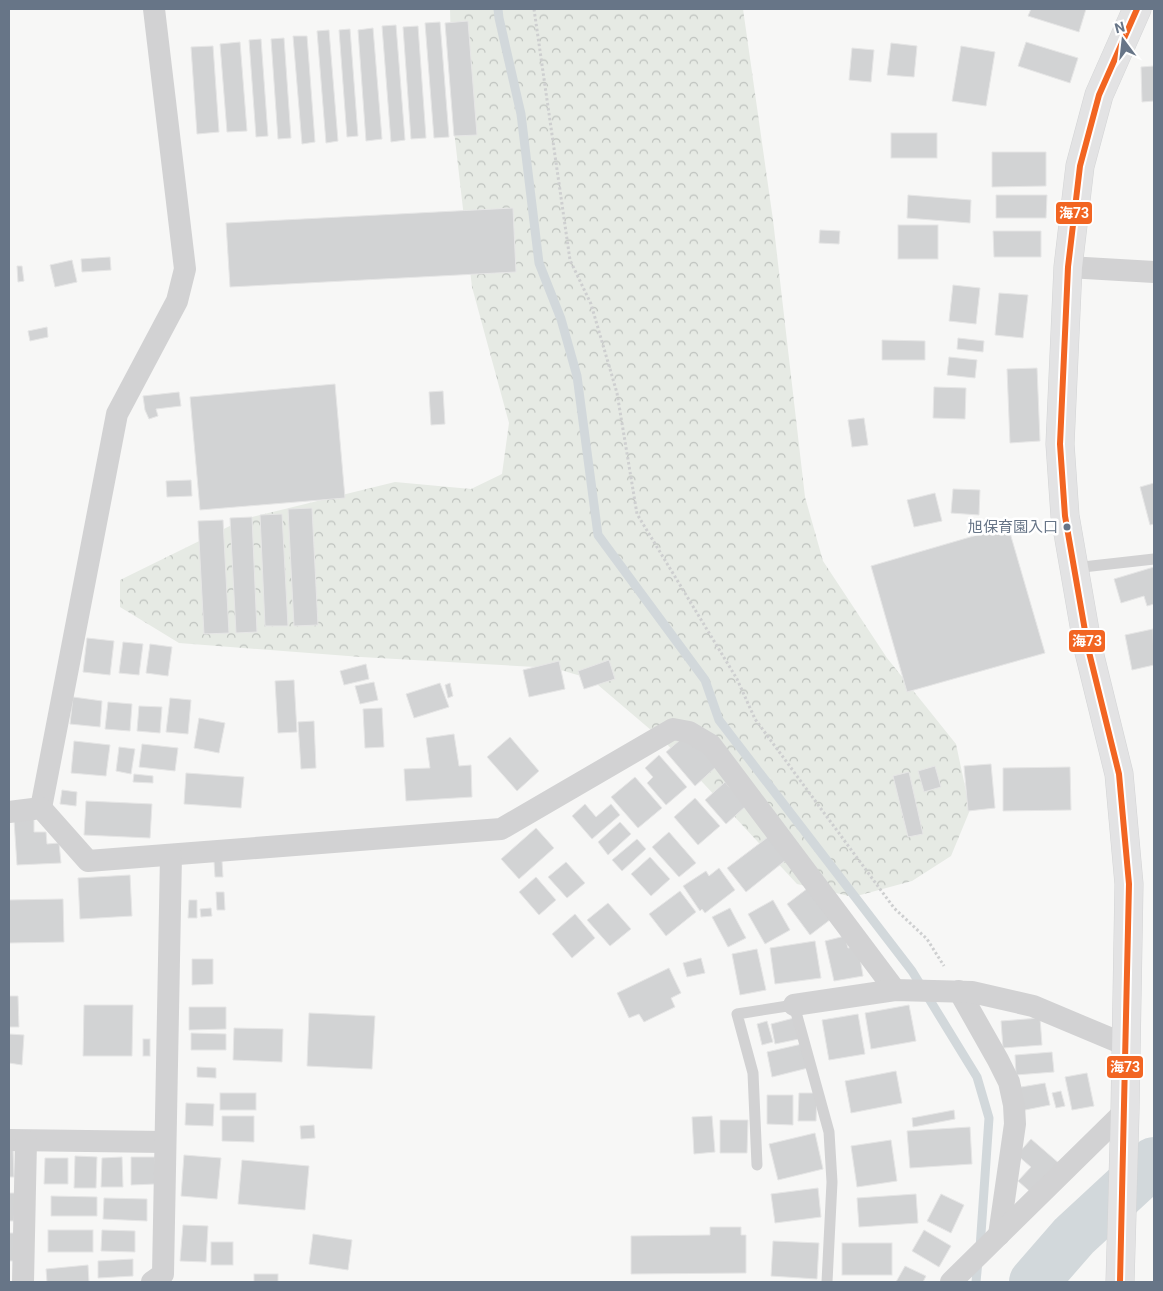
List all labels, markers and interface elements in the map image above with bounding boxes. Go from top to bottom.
north arrow [1098,15,1148,65]
text: N [1113,18,1126,36]
line badge: 海73 [1055,201,1093,225]
text: 海73 [1059,205,1089,221]
place label: 旭保育園入口 [968,518,1058,536]
marker: 旭保育園入口 [1062,522,1072,532]
line badge: 海73 [1068,629,1106,653]
text: 海73 [1072,633,1102,649]
line badge: 海73 [1106,1055,1144,1079]
text: 海73 [1110,1059,1140,1075]

